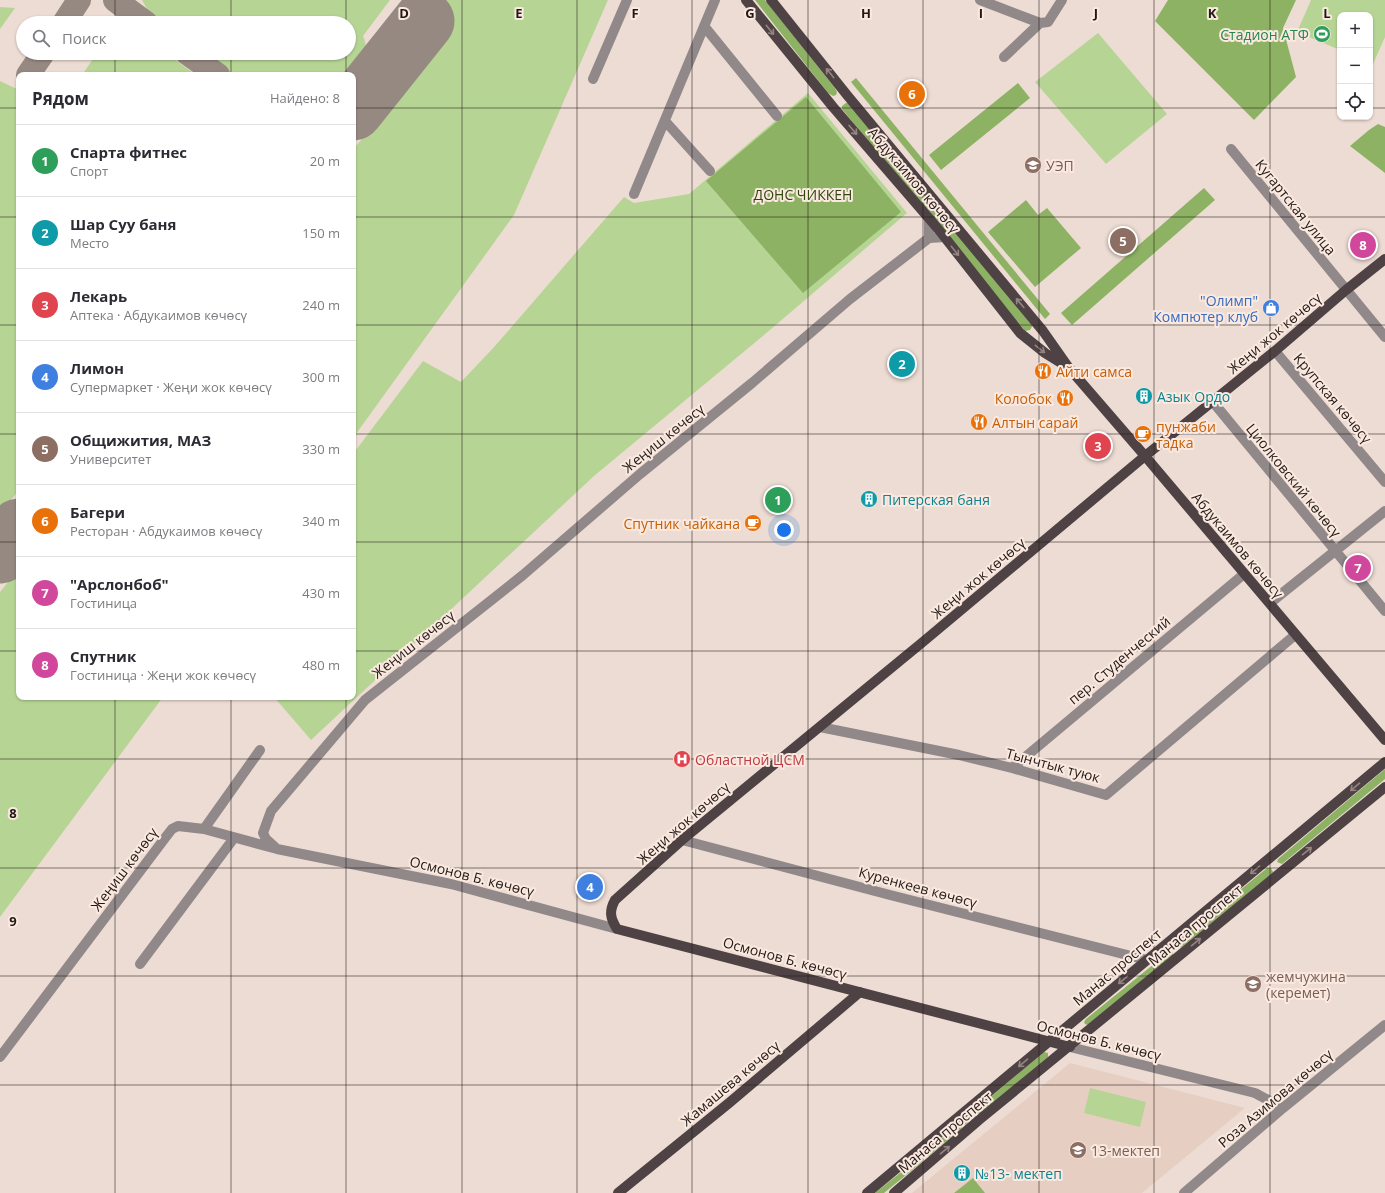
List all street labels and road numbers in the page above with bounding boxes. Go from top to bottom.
street label: Абдукаимов көчөсү [864,123,964,237]
street label: Кугартская улица [1251,155,1341,259]
street label: Жеңи жок көчөсү [1223,288,1325,378]
street label: Крупская көчөсү [1290,349,1376,447]
street label: Жеңиш көчөсү [618,399,708,477]
street label: Циолковский көчөсү [1242,419,1346,541]
street label: Абдукаимов көчөсү [1188,488,1288,602]
street label: Жеңи жок көчөсү [927,533,1029,623]
street label: Жеңиш көчөсү [368,606,458,682]
street label: пер. Студенческий [1064,612,1174,708]
street label: Тынчтык туюк [1004,743,1103,787]
street label: Жеңи жок көчөсү [633,777,733,869]
street label: Жеңиш көчөсү [86,823,162,915]
street label: Осмонов Б. көчөсү [408,851,536,901]
street label: Куренкеев көчөсү [857,862,979,912]
street label: Манаса проспект [1144,880,1247,970]
street label: Манас проспект [1069,924,1166,1010]
street label: Осмонов Б. көчөсү [721,932,849,984]
street label: Осмонов Б. көчөсү [1035,1015,1163,1065]
street label: Жамашева көчөсү [677,1036,783,1130]
street label: Роза Азимова көчөсү [1214,1044,1336,1152]
street label: Манаса проспект [894,1087,997,1177]

